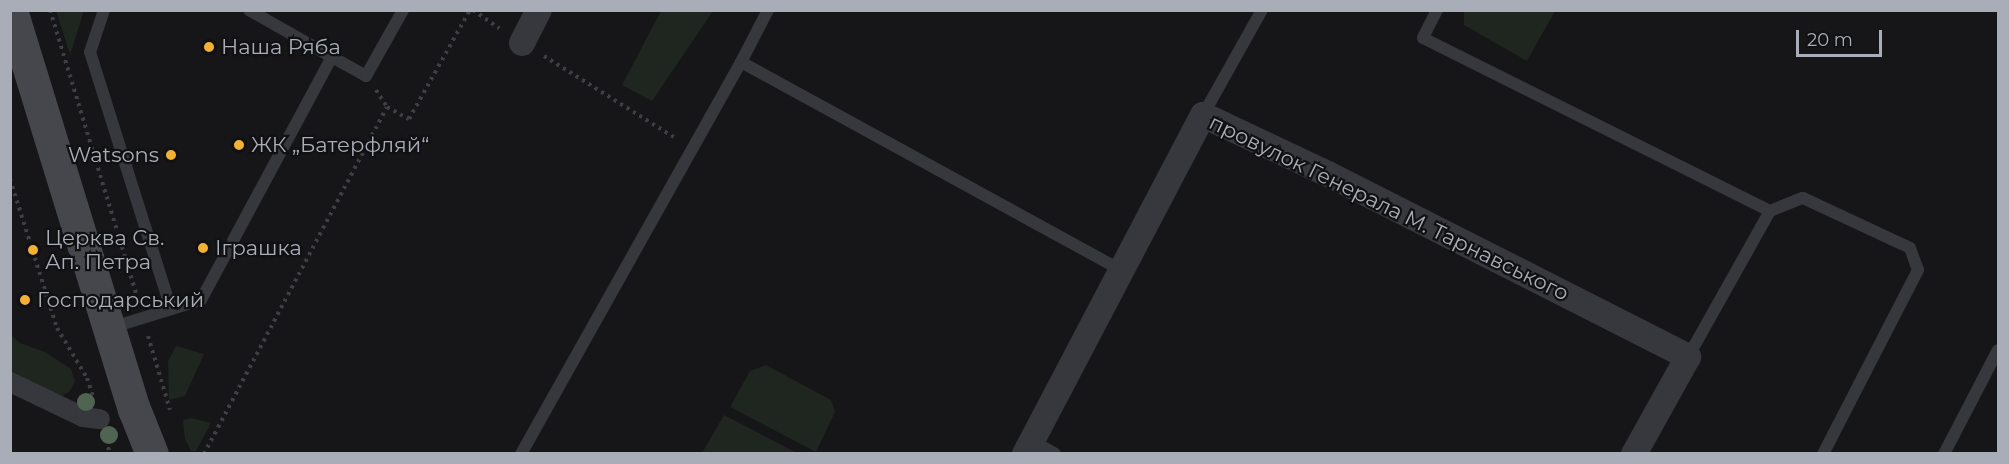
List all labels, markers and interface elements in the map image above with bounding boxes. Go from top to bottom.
scale bar [1799,18,1884,56]
text: 20 m [1807,29,1853,51]
place label: Наша Ряба [221,34,341,60]
marker: Наша Ряба [202,40,216,54]
street label: провулок Генерала М. Тарнавського [1205,110,1573,306]
place label: ЖК „Батерфляй“ [251,132,429,158]
marker: ЖК „Батерфляй“ [232,138,246,152]
place label: Watsons [68,142,159,168]
marker: Watsons [164,148,178,162]
place label: Церква Св. Ап. Петра [45,225,164,275]
place label: Іграшка [215,235,302,261]
marker: Іграшка [196,241,210,255]
marker: Церква Св. Ап. Петра [26,243,40,257]
place label: Господарський [37,287,204,313]
marker: Господарський [18,293,32,307]

